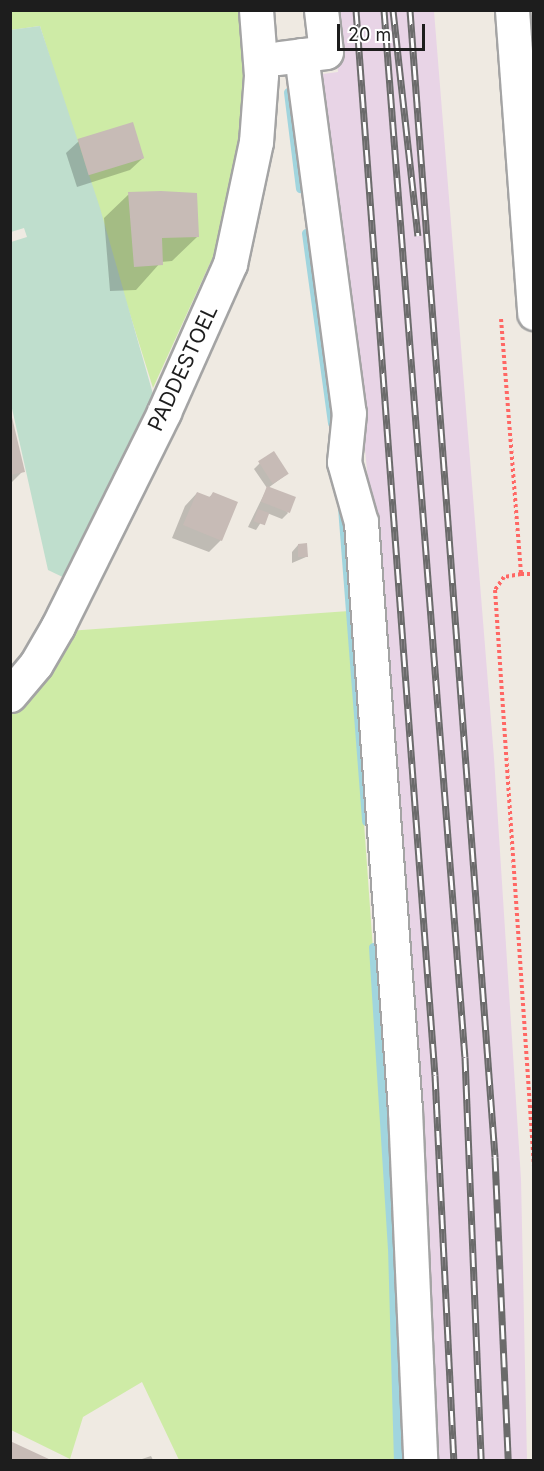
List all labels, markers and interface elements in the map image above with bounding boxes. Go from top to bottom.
scale bar [340,12,428,50]
text: 20 m [348,24,391,45]
street label: PADDESTOEL [143,301,223,435]

